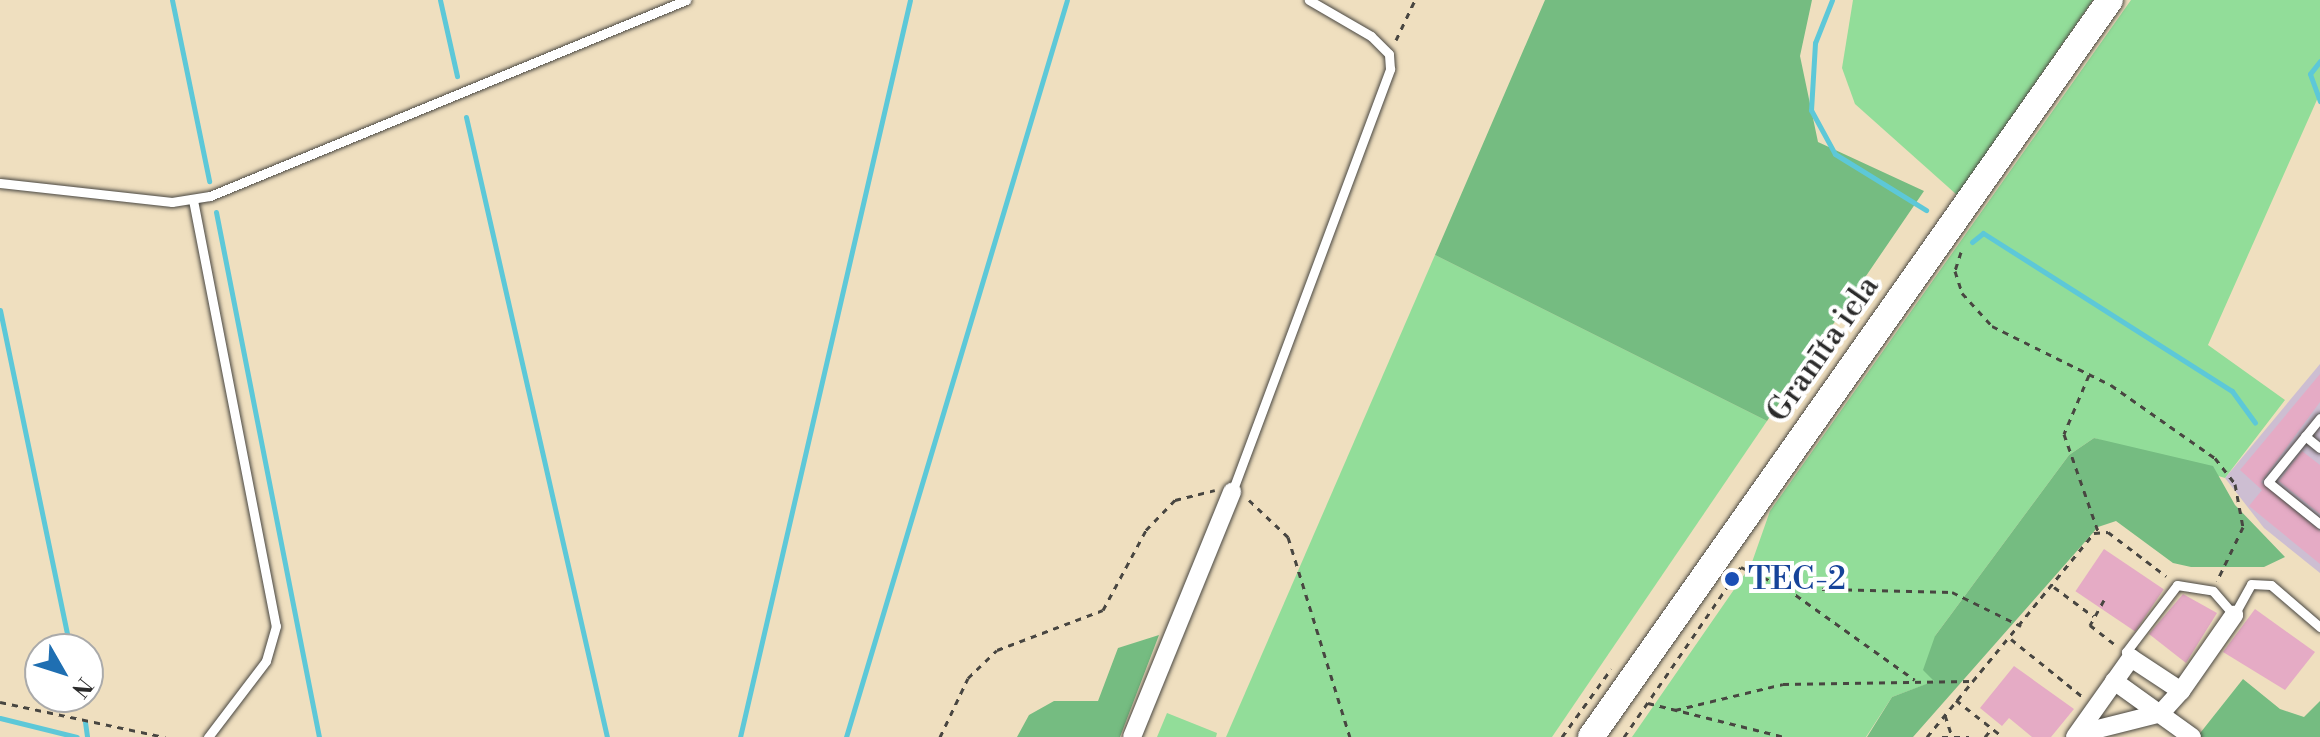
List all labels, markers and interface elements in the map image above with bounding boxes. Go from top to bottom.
street label: Granīta iela [1759,268,1887,430]
place label: TEC-2 [1748,560,1846,598]
marker: TEC-2 [1723,570,1741,588]
north arrow [24,633,104,713]
text: N [66,672,97,702]

